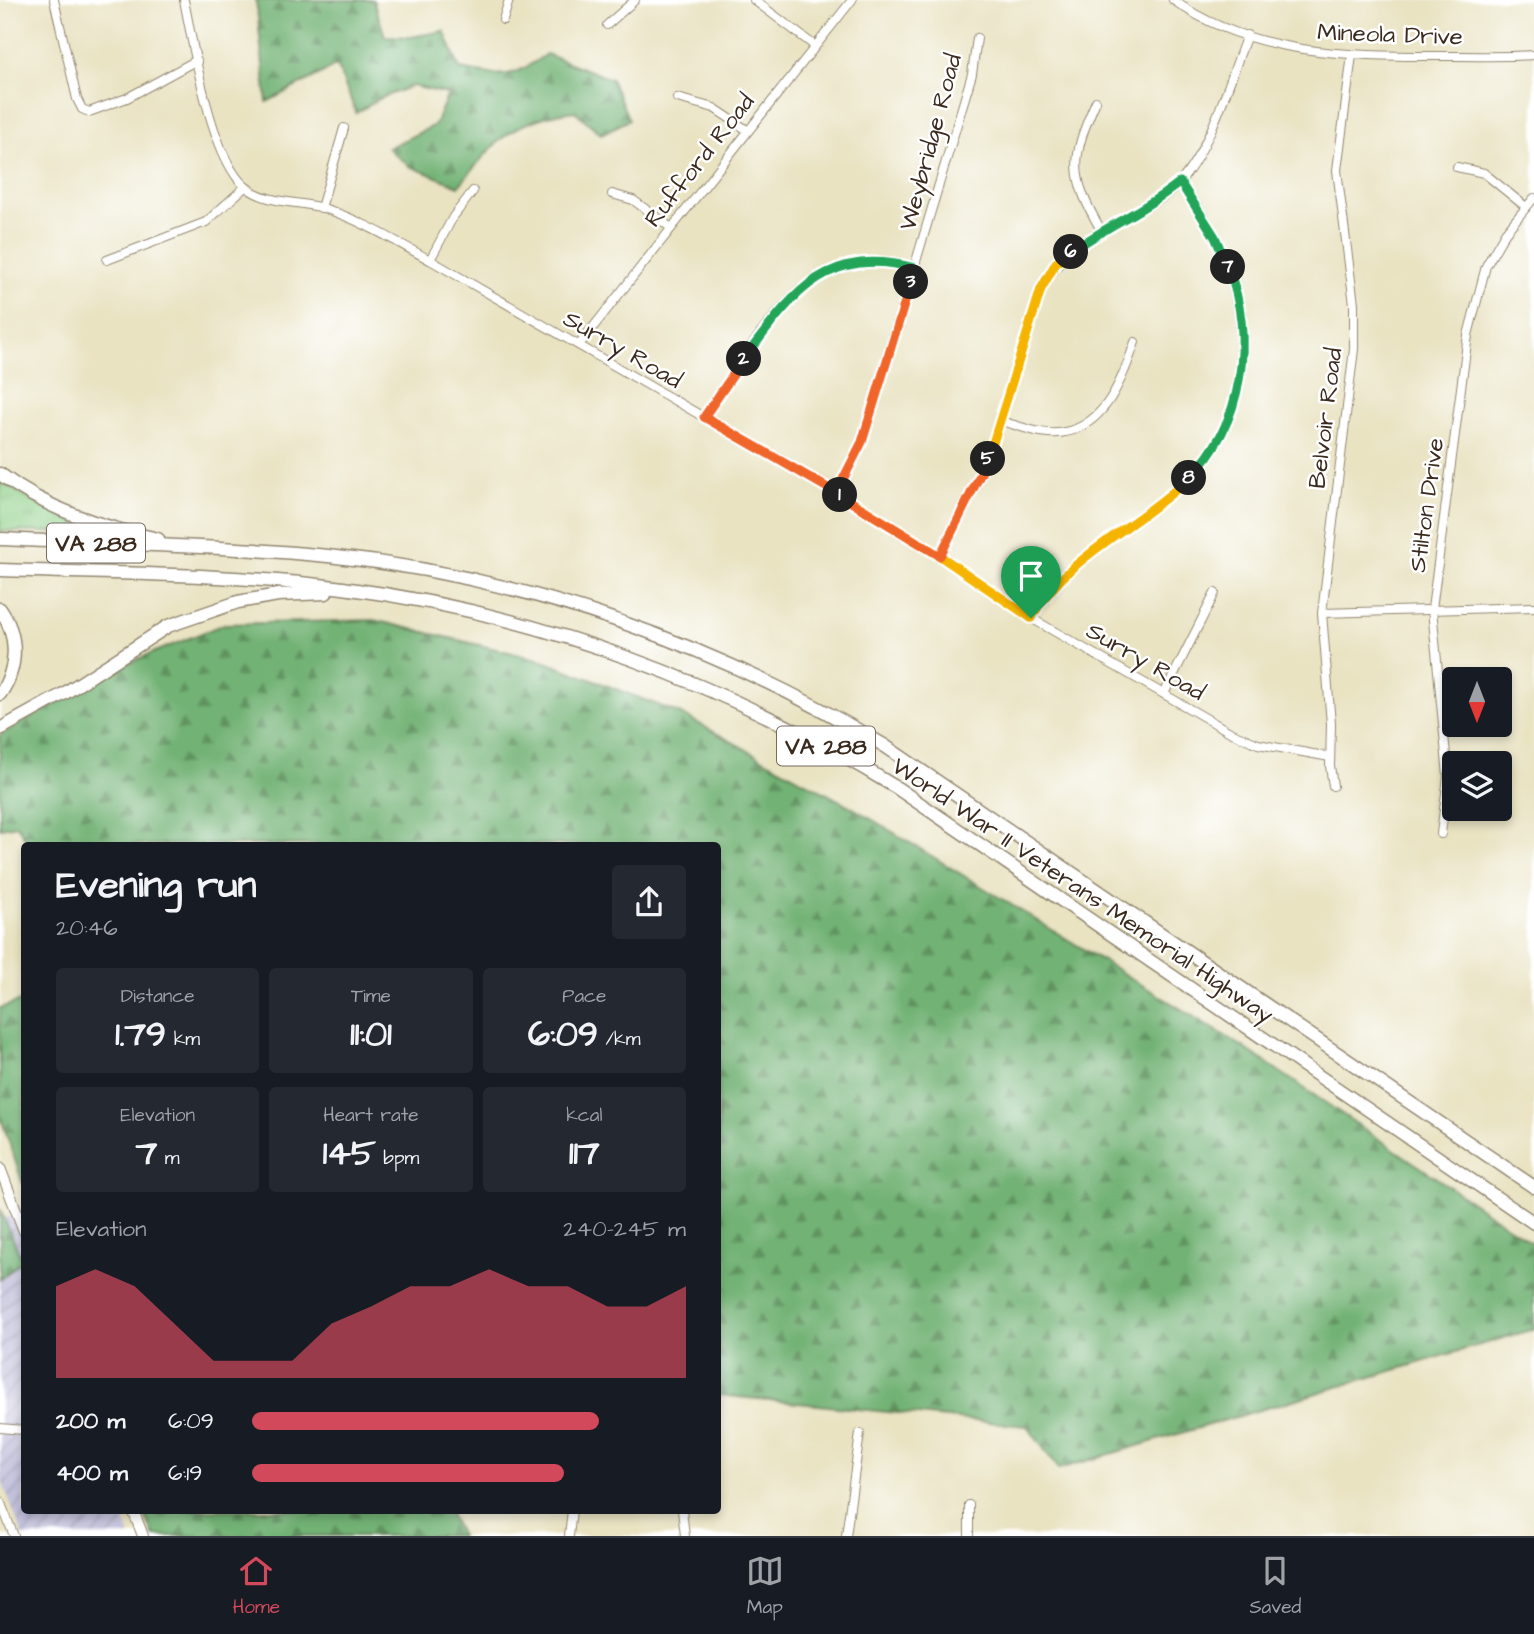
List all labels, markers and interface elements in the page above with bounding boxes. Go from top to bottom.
street label: Mineola Drive [1317,15,1463,55]
street label: Weybridge Road [891,50,972,235]
street label: Rufford Road [637,86,763,235]
pin: 6 [1054,234,1088,270]
text: 6 [1065,238,1076,265]
pin: 7 [1210,250,1246,284]
text: 7 [1222,253,1233,280]
pin: 3 [894,264,928,300]
text: 3 [906,268,915,295]
street label: Surry Road [556,302,688,398]
pin: 2 [726,342,762,376]
text: 2 [738,345,749,372]
street label: Belvoir Road [1301,346,1351,490]
street label: Stilton Drive [1401,436,1453,574]
pin: 5 [970,442,1006,476]
text: 5 [981,445,994,472]
pin: 8 [1172,461,1206,496]
text: 8 [1182,464,1195,491]
pin: 1 [822,477,858,512]
text: 1 [838,481,841,508]
road number: VA 288 [47,524,145,562]
pin [1001,546,1061,618]
icon: arrive [1012,557,1050,595]
street label: Surry Road [1079,614,1211,710]
north arrow [1442,667,1512,737]
map controls [1442,667,1512,821]
road number: VA 288 [777,726,875,766]
street label: World War II Veterans Memorial Highway [884,750,1280,1033]
button: layers [1442,751,1512,821]
text: Evening run [56,860,257,912]
button: share [612,865,686,939]
text: 20:46 [56,912,118,944]
text: Distance [121,983,195,1010]
text: Time [351,983,391,1010]
text: Pace [562,983,606,1010]
text: 1.79 [115,1010,166,1059]
text: 11:01 [350,1010,392,1059]
text: 6:09 [528,1010,598,1059]
text: km [166,1026,200,1053]
text: /km [598,1026,641,1053]
text: Elevation [120,1102,195,1129]
text: Heart rate [323,1102,419,1129]
text: kcal [566,1102,603,1129]
text: 7 [136,1129,157,1178]
text: 145 [323,1129,376,1178]
text: 117 [569,1129,600,1178]
text: m [157,1145,180,1172]
text: bpm [376,1145,419,1172]
text: Elevation [56,1213,147,1245]
text: 240–245 m [563,1213,686,1245]
text: 200 m [56,1405,125,1437]
text: 6:09 [168,1405,214,1437]
text: 400 m [56,1457,128,1489]
text: 6:19 [168,1457,202,1489]
tab: Home [233,1552,280,1621]
tab: Map [746,1552,784,1621]
tab: Saved [1249,1552,1301,1621]

